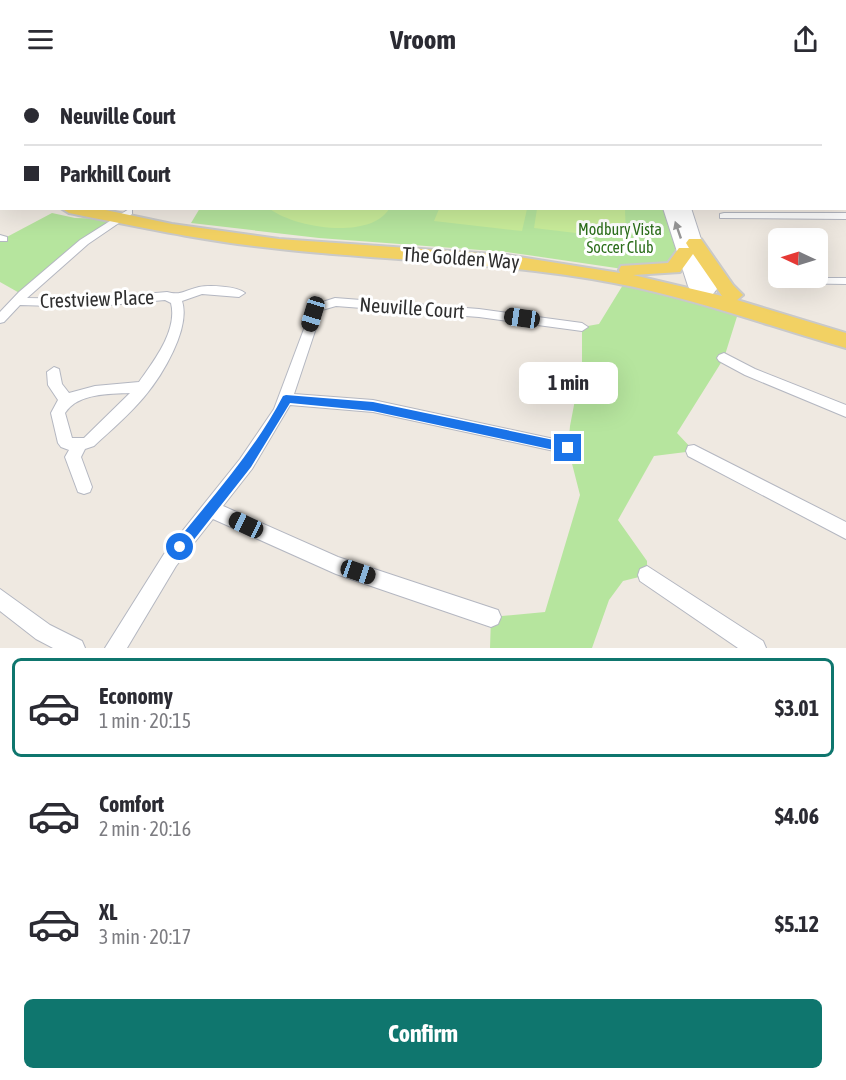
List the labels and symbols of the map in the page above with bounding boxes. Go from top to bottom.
park label: Modbury Vista Soccer Club [578,220,662,256]
one-way arrow [672,221,682,239]
north arrow [768,228,828,288]
street label: The Golden Way [402,242,520,273]
street label: Crestview Place [40,285,154,312]
street label: Neuville Court [359,292,466,323]
car [299,294,327,334]
car [503,307,541,329]
callout: 1 min [518,361,618,403]
route end [554,434,581,461]
car [226,509,266,541]
route start [166,533,193,560]
car [338,558,378,586]

